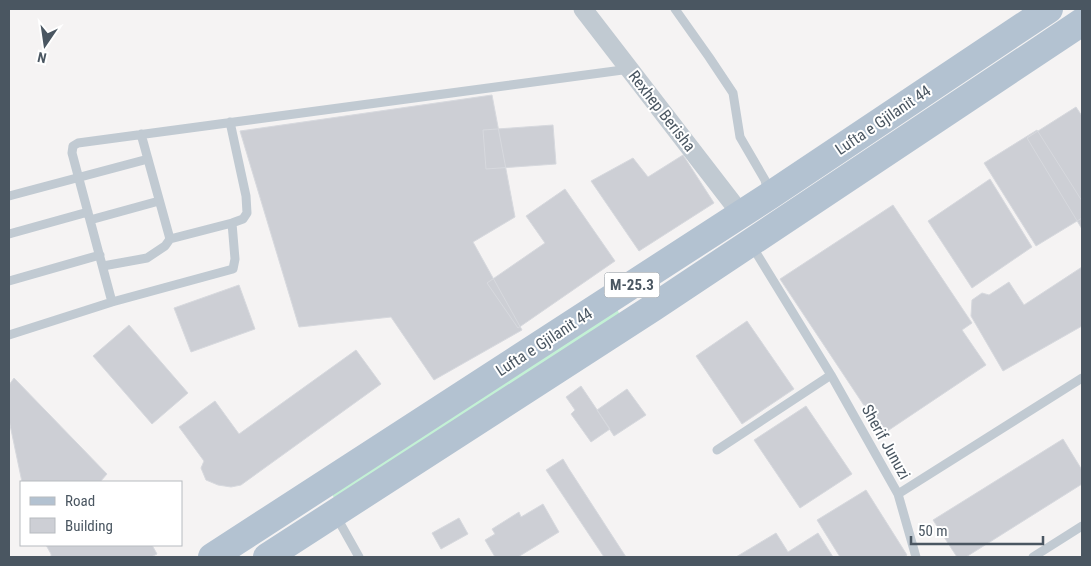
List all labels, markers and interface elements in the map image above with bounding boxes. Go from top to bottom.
north arrow [20,20,70,70]
text: N [36,49,48,66]
street label: Rexhep Berisha [625,67,699,155]
street label: Lufta e Gjilanit 44 [832,81,934,159]
road number: M-25.3 [604,272,660,298]
street label: Lufta e Gjilanit 44 [492,304,596,380]
street label: Sherif Junuzi [858,401,914,483]
legend [20,481,182,546]
text: Road [65,492,95,510]
scale bar [911,514,1044,546]
text: Building [65,517,113,535]
text: 50 m [918,522,948,540]

